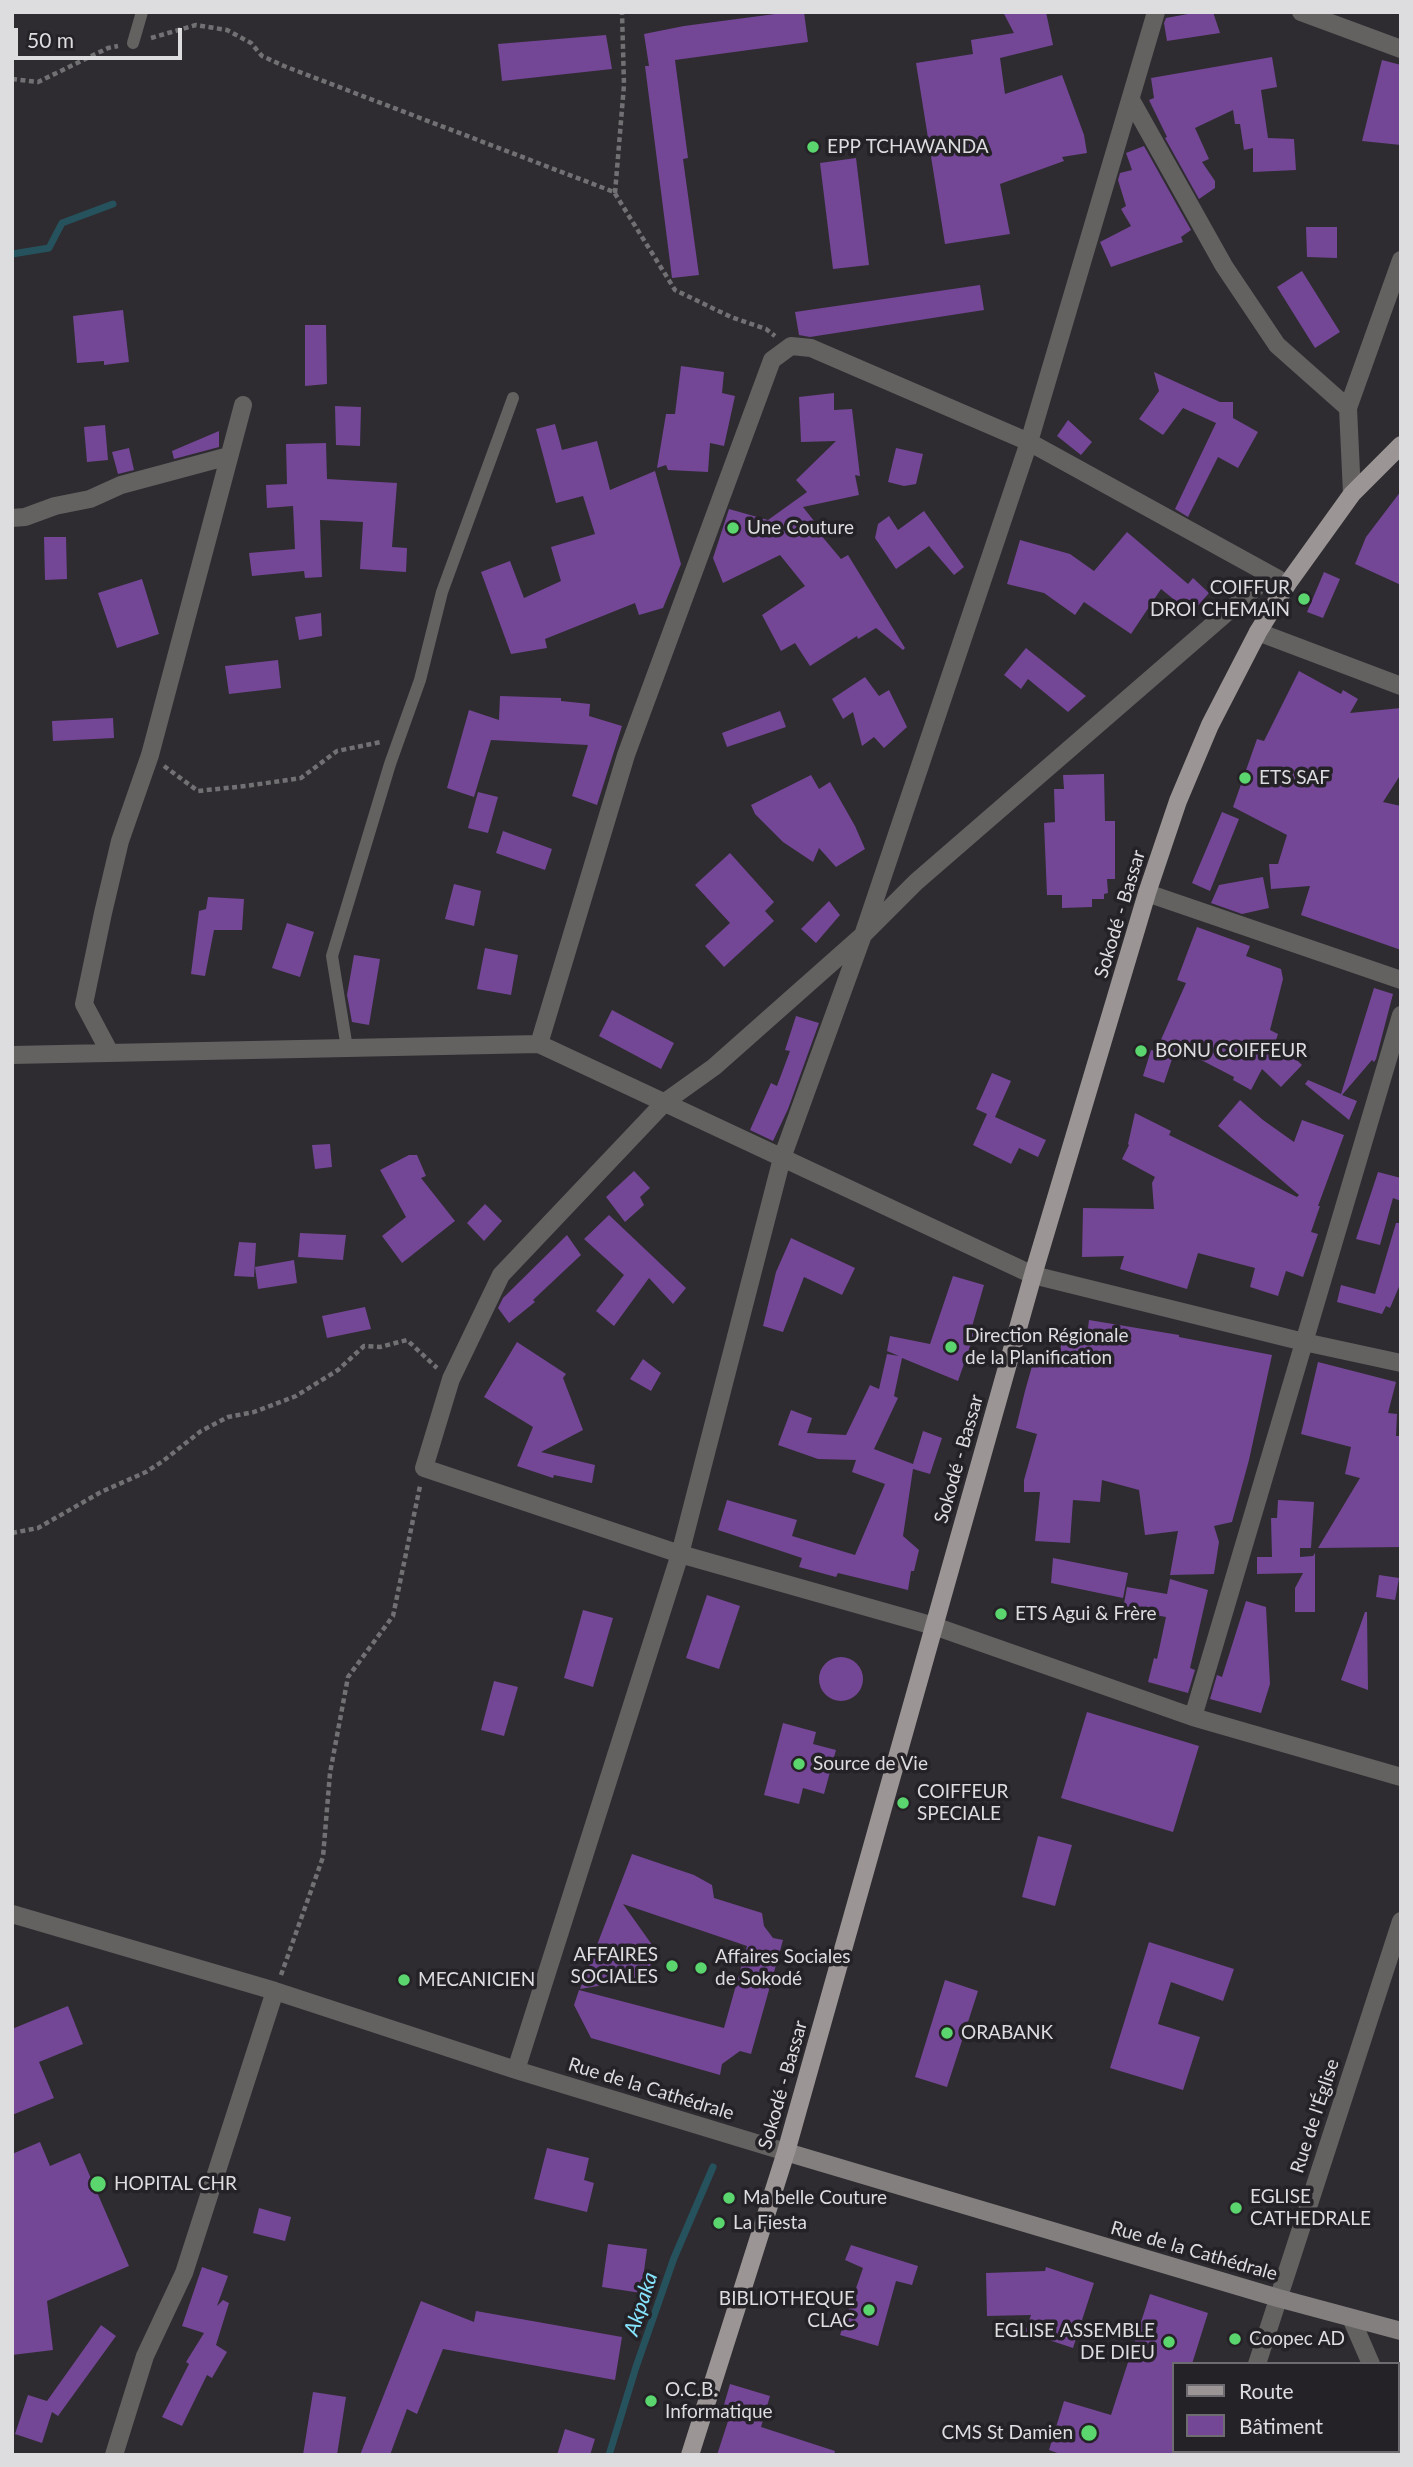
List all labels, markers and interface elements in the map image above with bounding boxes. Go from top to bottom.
scale bar [18,14,186,58]
text: 50 m [27,27,74,52]
place label: EPP TCHAWANDA [827,136,989,158]
marker: EPP TCHAWANDA [805,139,821,155]
place label: Une Couture [747,517,854,539]
marker: Une Couture [725,520,741,536]
place label: COIFFUR DROI CHEMAIN [1150,577,1290,621]
marker: COIFFUR DROI CHEMAIN [1296,591,1312,607]
place label: ETS SAF [1259,767,1330,789]
marker: ETS SAF [1237,770,1253,786]
street label: Sokodé - Bassar [1090,847,1150,981]
place label: BONU COIFFEUR [1155,1040,1307,1062]
marker: BONU COIFFEUR [1133,1043,1149,1059]
place label: Direction Régionale de la Planification [965,1325,1128,1369]
marker: Direction Régionale de la Planification [943,1339,959,1355]
street label: Sokodé - Bassar [930,1392,988,1526]
place label: ETS Agui & Frère [1015,1603,1157,1625]
marker: ETS Agui & Frère [993,1606,1009,1622]
place label: Source de Vie [813,1753,928,1775]
marker: Source de Vie [791,1756,807,1772]
place label: COIFFEUR SPECIALE [917,1781,1008,1825]
marker: COIFFEUR SPECIALE [895,1795,911,1811]
place label: AFFAIRES SOCIALES [571,1944,658,1988]
place label: Affaires Sociales de Sokodé [715,1946,851,1990]
marker: AFFAIRES SOCIALES [664,1958,680,1974]
marker: Affaires Sociales de Sokodé [693,1960,709,1976]
place label: MECANICIEN [418,1969,535,1991]
marker: MECANICIEN [396,1972,412,1988]
street label: Sokodé - Bassar [754,2018,812,2152]
place label: ORABANK [961,2022,1053,2044]
marker: ORABANK [939,2025,955,2041]
street label: Rue de la Cathédrale [565,2053,737,2125]
street label: Rue de l'Église [1286,2056,1344,2176]
place label: HOPITAL CHR [114,2173,237,2195]
marker: HOPITAL CHR [88,2174,108,2194]
place label: EGLISE CATHEDRALE [1250,2186,1371,2230]
place label: Ma belle Couture [743,2187,887,2209]
marker: Ma belle Couture [721,2190,737,2206]
marker: EGLISE CATHEDRALE [1228,2200,1244,2216]
place label: La Fiesta [733,2212,807,2234]
marker: La Fiesta [711,2215,727,2231]
street label: Rue de la Cathédrale [1108,2216,1280,2286]
water label: Akpaka [619,2269,663,2339]
place label: BIBLIOTHEQUE CLAC [719,2288,855,2332]
marker: BIBLIOTHEQUE CLAC [861,2302,877,2318]
place label: EGLISE ASSEMBLE DE DIEU [994,2320,1155,2364]
place label: Coopec AD [1249,2328,1345,2350]
marker: Coopec AD [1227,2331,1243,2347]
marker: EGLISE ASSEMBLE DE DIEU [1161,2334,1177,2350]
legend [1172,2362,1399,2453]
text: Route [1239,2378,1294,2403]
place label: O.C.B. Informatique [665,2379,773,2423]
marker: O.C.B. Informatique [643,2393,659,2409]
text: Bâtiment [1239,2413,1323,2438]
place label: CMS St Damien [941,2422,1073,2444]
marker: CMS St Damien [1079,2423,1099,2443]

